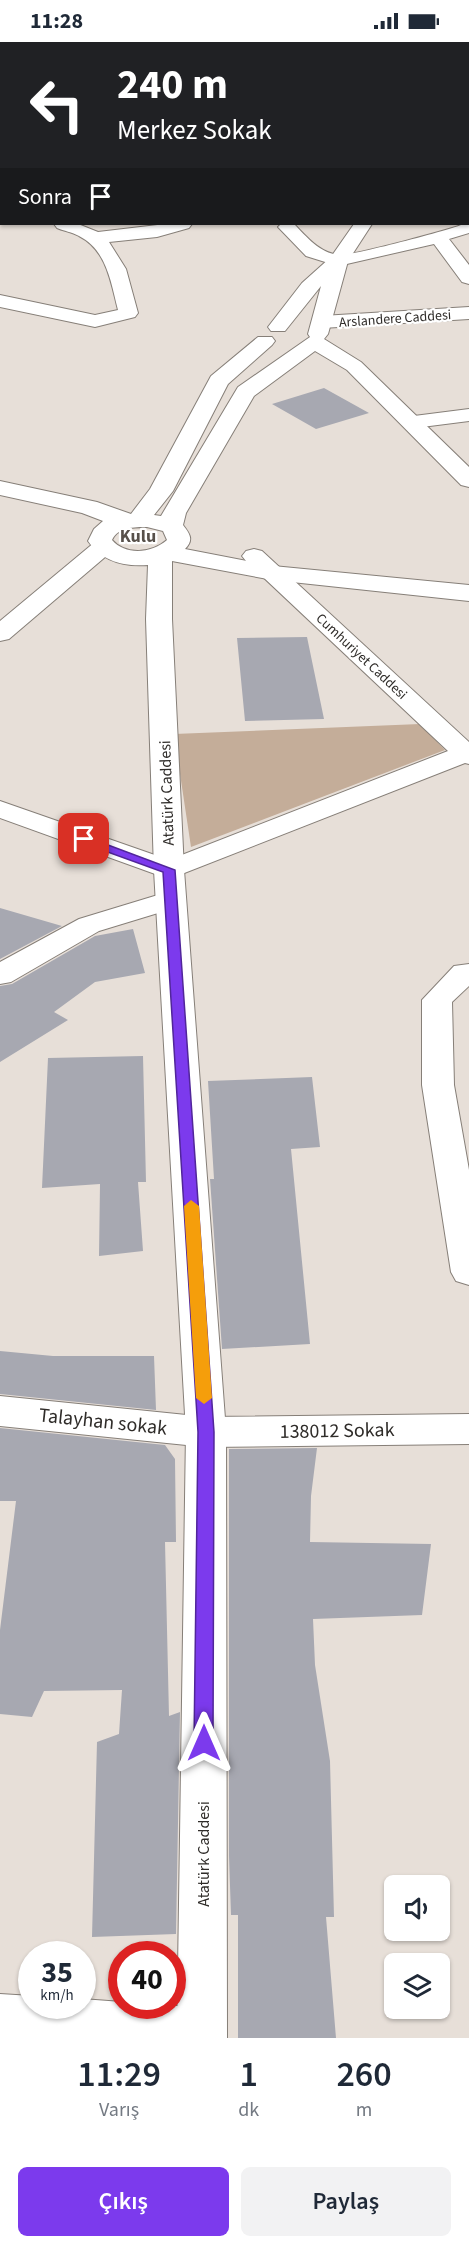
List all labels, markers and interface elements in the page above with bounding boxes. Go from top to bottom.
text: 11:28 [30,5,83,37]
text: 240 m [117,55,228,115]
icon: left [18,66,96,144]
text: Merkez Sokak [117,111,272,150]
icon: arrive [84,180,117,213]
text: Sonra [18,181,72,213]
street label: Arslandere Caddesi [338,305,452,333]
district label: Kulu [120,524,156,549]
street label: Cumhuriyet Caddesi [311,609,411,704]
street label: Atatürk Caddesi [154,740,180,846]
pin [58,813,109,864]
icon: arrive [67,822,100,855]
street label: Talayhan sokak [37,1401,168,1443]
street label: 138012 Sokak [279,1416,395,1446]
position arrow [172,1711,236,1775]
street label: Atatürk Caddesi [193,1801,215,1907]
map controls [384,1875,450,2019]
button: sound [384,1875,450,1941]
speed limit sign: 40 [108,1941,186,2019]
text: 35 [41,1951,73,1994]
button: layers [384,1953,450,2019]
text: km/h [40,1985,74,2006]
text: 11:29 [77,2049,161,2100]
text: 1 [239,2049,258,2100]
text: 260 [336,2049,392,2100]
text: Varış [99,2096,139,2124]
text: dk [238,2096,259,2124]
text: m [356,2096,372,2124]
button: Çıkış [18,2167,229,2236]
button: Paylaş [241,2167,451,2236]

